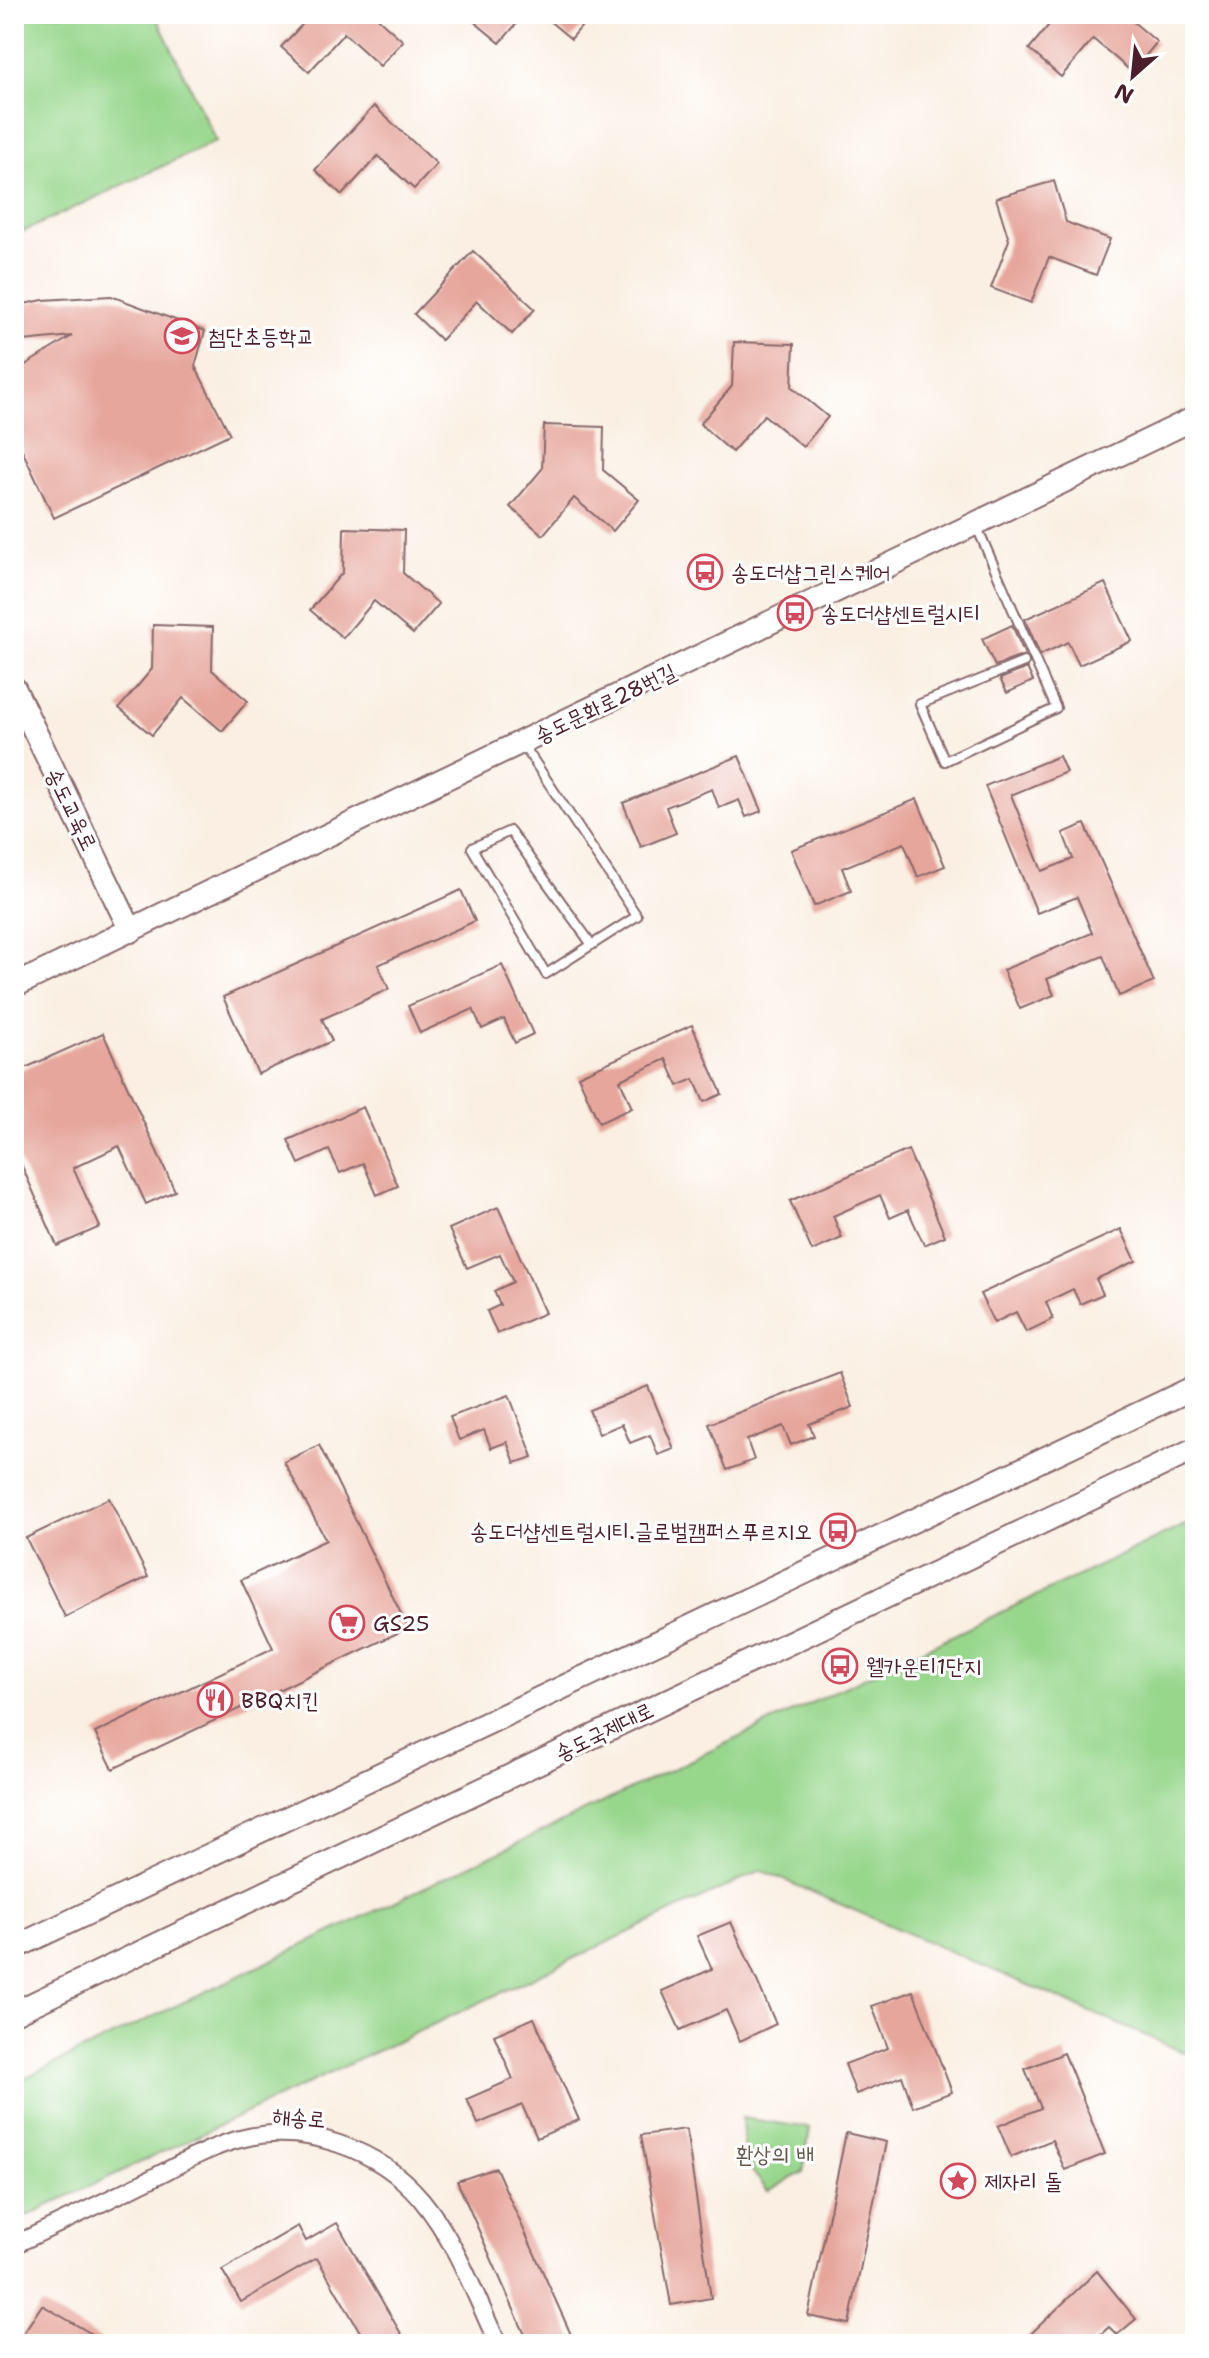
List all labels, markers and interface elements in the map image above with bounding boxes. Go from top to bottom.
north arrow [1093,36,1173,116]
text: N [1110,76,1138,110]
school or university icon: 첨단초등학교 [163,317,201,355]
place label: 첨단초등학교 [208,322,314,351]
bus stop icon: 송도더샵그린스퀘어 [686,553,724,591]
place label: 송도더샵그린스퀘어 [731,558,890,587]
bus stop icon: 송도더샵센트럴시티 [776,594,814,632]
place label: 송도더샵센트럴시티 [821,599,980,628]
street label: 송도문화로28번길 [530,657,681,750]
street label: 송도교육로 [39,763,104,855]
bus stop icon: 송도더샵센트럴시티.글로벌캠퍼스푸르지오 [819,1512,857,1550]
place label: 송도더샵센트럴시티.글로벌캠퍼스푸르지오 [470,1517,812,1546]
supermarket icon: GS25 [328,1604,366,1642]
place label: GS25 [373,1609,430,1638]
bus stop icon: 웰카운티1단지 [821,1647,859,1685]
place label: 웰카운티1단지 [866,1652,981,1681]
restaurant icon: BBQ치킨 [196,1681,234,1719]
place label: BBQ치킨 [241,1686,319,1715]
street label: 송도국제대로 [550,1695,658,1768]
street label: 해송로 [271,2101,327,2134]
park label: 환상의 배 [736,2140,814,2169]
place icon: 제자리 돌 [939,2162,977,2200]
place label: 제자리 돌 [984,2167,1062,2196]

